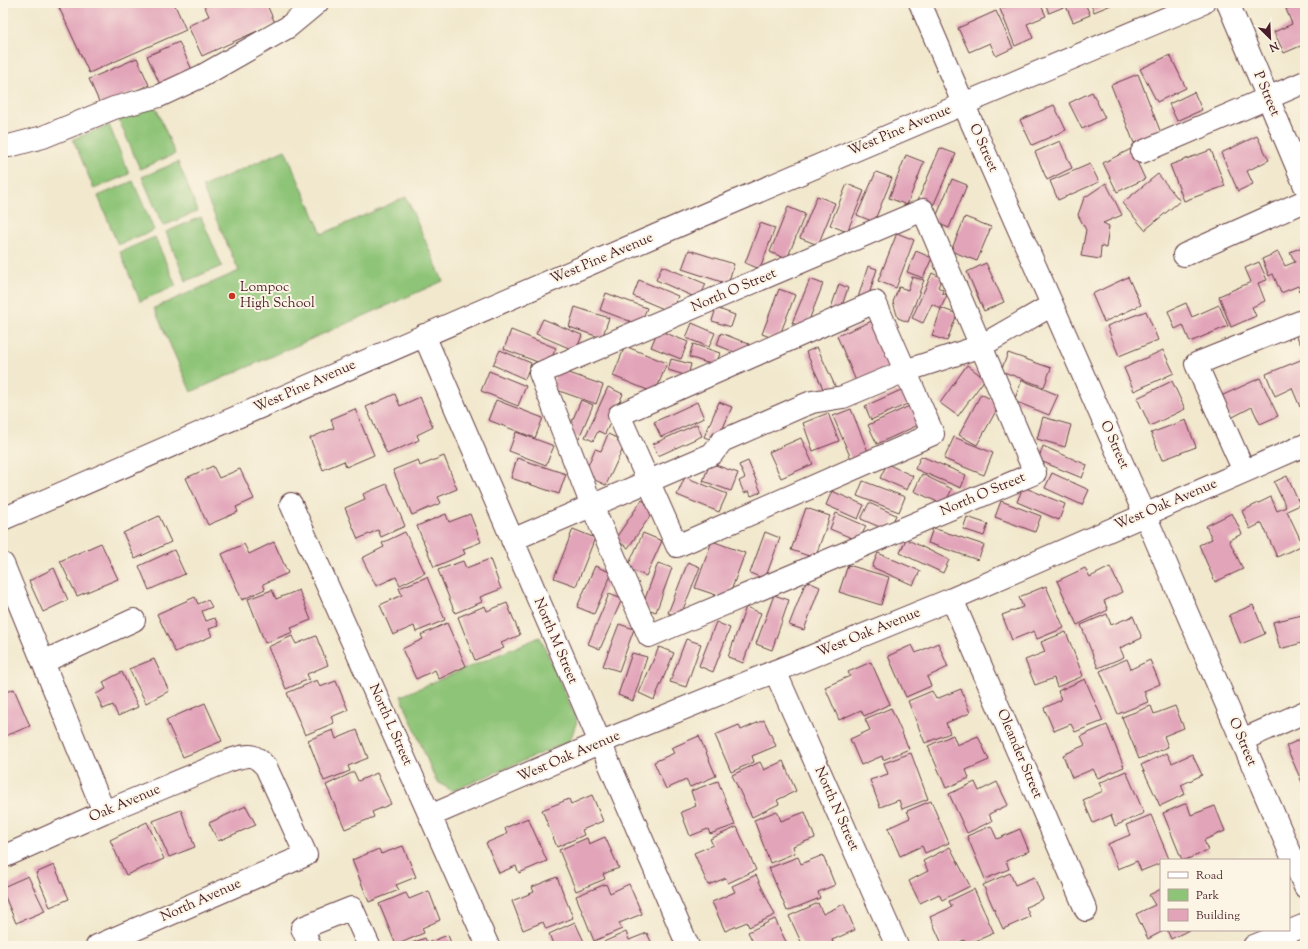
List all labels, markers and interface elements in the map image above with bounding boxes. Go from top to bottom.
north arrow [1250,18,1290,58]
text: N [1266,37,1282,55]
street label: P Street [1248,68,1284,120]
street label: West Pine Avenue [845,100,955,162]
street label: O Street [963,121,1003,176]
street label: West Pine Avenue [547,228,657,290]
street label: North O Street [688,264,780,318]
place label: Lompoc High School [240,278,315,314]
marker: Lompoc High School [227,291,237,301]
street label: West Pine Avenue [251,355,359,419]
street label: O Street [1094,418,1134,473]
street label: North O Street [937,468,1029,522]
street label: West Oak Avenue [1112,474,1220,536]
street label: North M Street [528,595,582,687]
street label: West Oak Avenue [814,603,924,663]
street label: North L Street [363,681,417,769]
street label: Oleander Street [991,706,1047,802]
street label: O Street [1223,715,1261,770]
street label: West Oak Avenue [515,726,623,788]
street label: North N Street [809,764,864,854]
street label: Oak Avenue [86,780,164,828]
legend [1160,859,1290,931]
text: Road [1196,867,1223,885]
street label: North Avenue [157,874,245,928]
text: Park [1196,887,1219,905]
text: Building [1196,907,1240,925]

